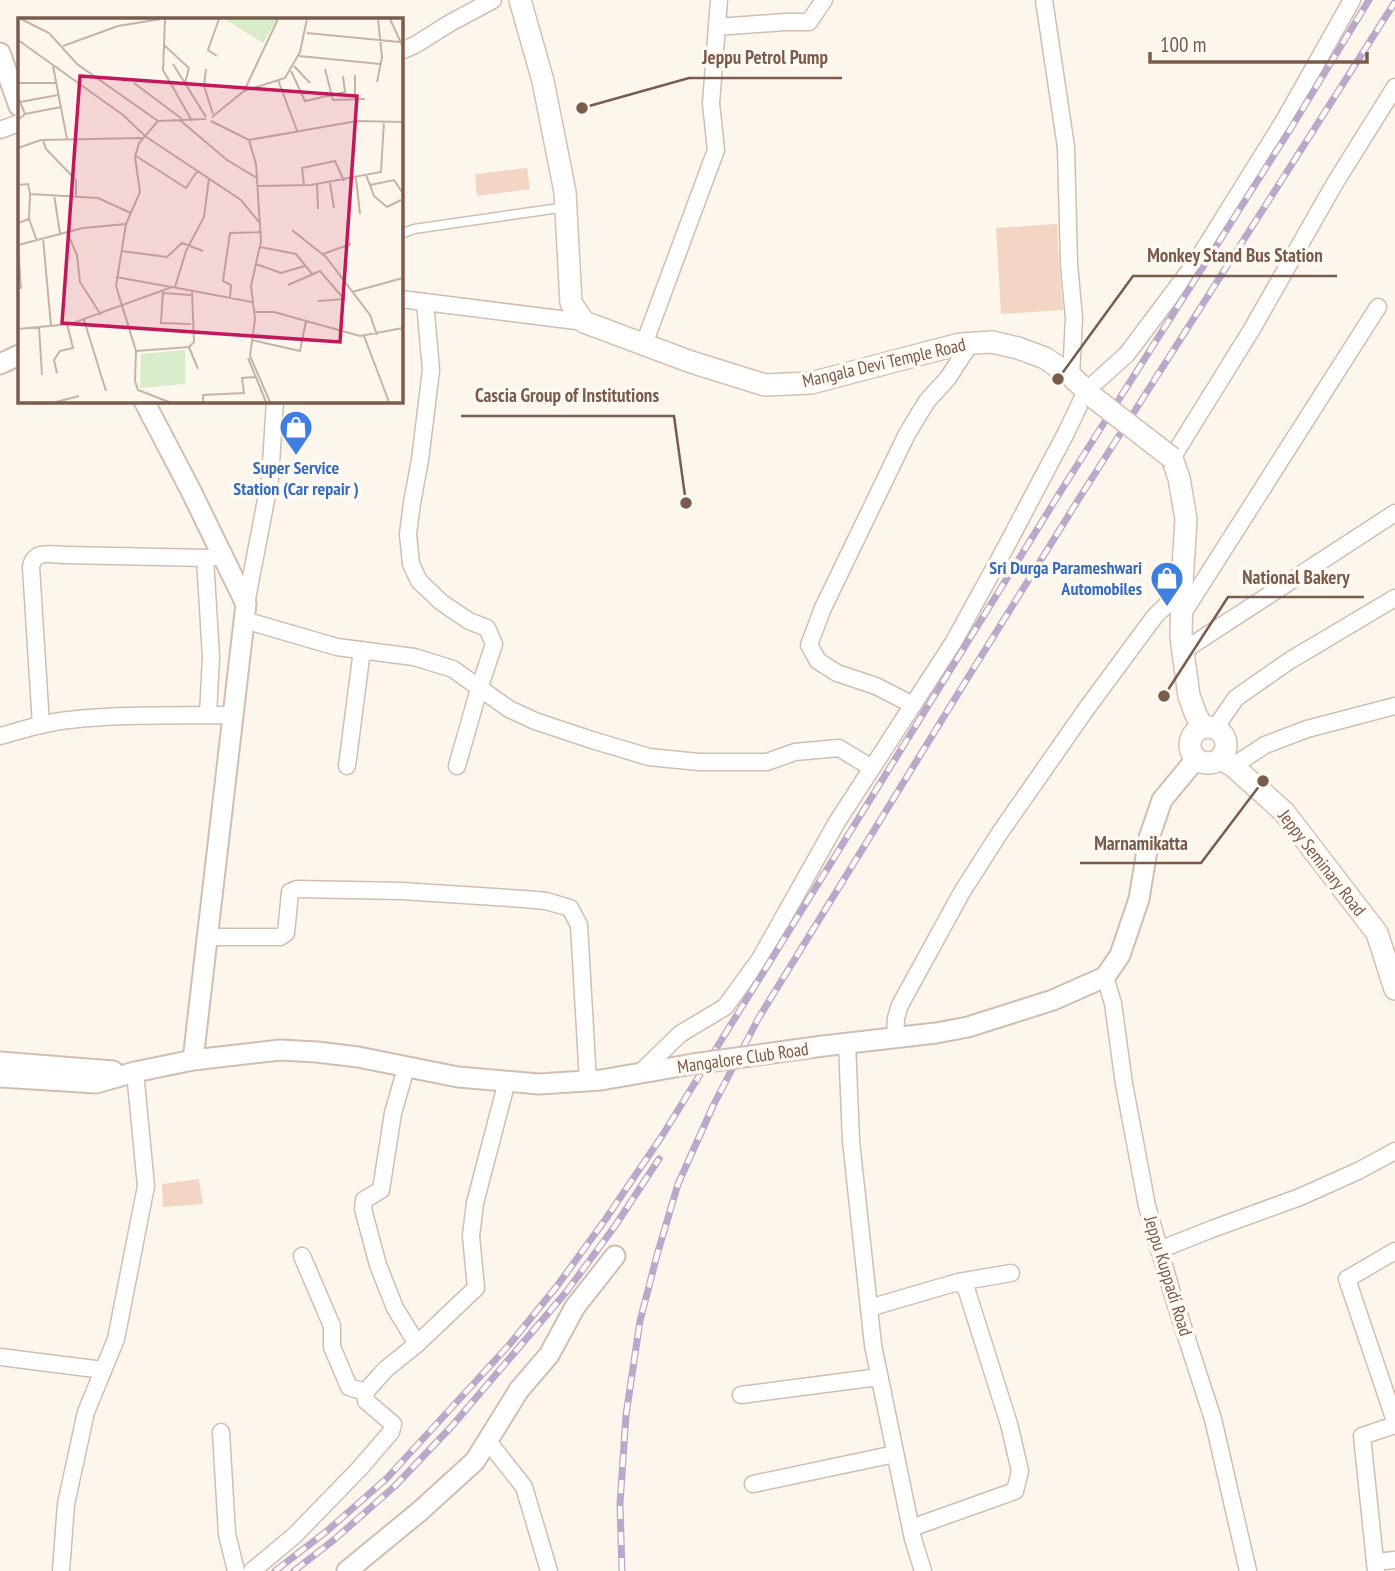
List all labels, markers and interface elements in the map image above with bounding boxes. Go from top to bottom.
inset map [18,18,402,402]
scale bar [1150,21,1367,65]
text: 100 m [1160,31,1206,58]
callout: Jeppu Petrol Pump [689,38,842,78]
text: Jeppu Petrol Pump [701,45,828,69]
callout: Monkey Stand Bus Station [1133,236,1337,276]
text: Monkey Stand Bus Station [1147,243,1323,267]
street label: Mangala Devi Temple Road [800,333,968,392]
callout: Cascia Group of Institutions [461,376,674,416]
text: Cascia Group of Institutions [475,383,659,407]
shop icon: Super Service Station (Car repair ) [277,408,315,457]
place label: Super Service Station (Car repair ) [233,456,359,500]
place label: Sri Durga Parameshwari Automobiles [989,556,1142,600]
callout: National Bakery [1228,557,1364,597]
shop icon: Sri Durga Parameshwari Automobiles [1148,559,1186,608]
text: National Bakery [1242,565,1350,589]
street label: Jeppy Seminary Road [1273,804,1371,921]
callout: Marnamikatta [1080,823,1201,863]
text: Marnamikatta [1094,831,1188,855]
street label: Mangalore Club Road [676,1037,810,1078]
street label: Jeppu Kuppadi Road [1139,1212,1198,1339]

